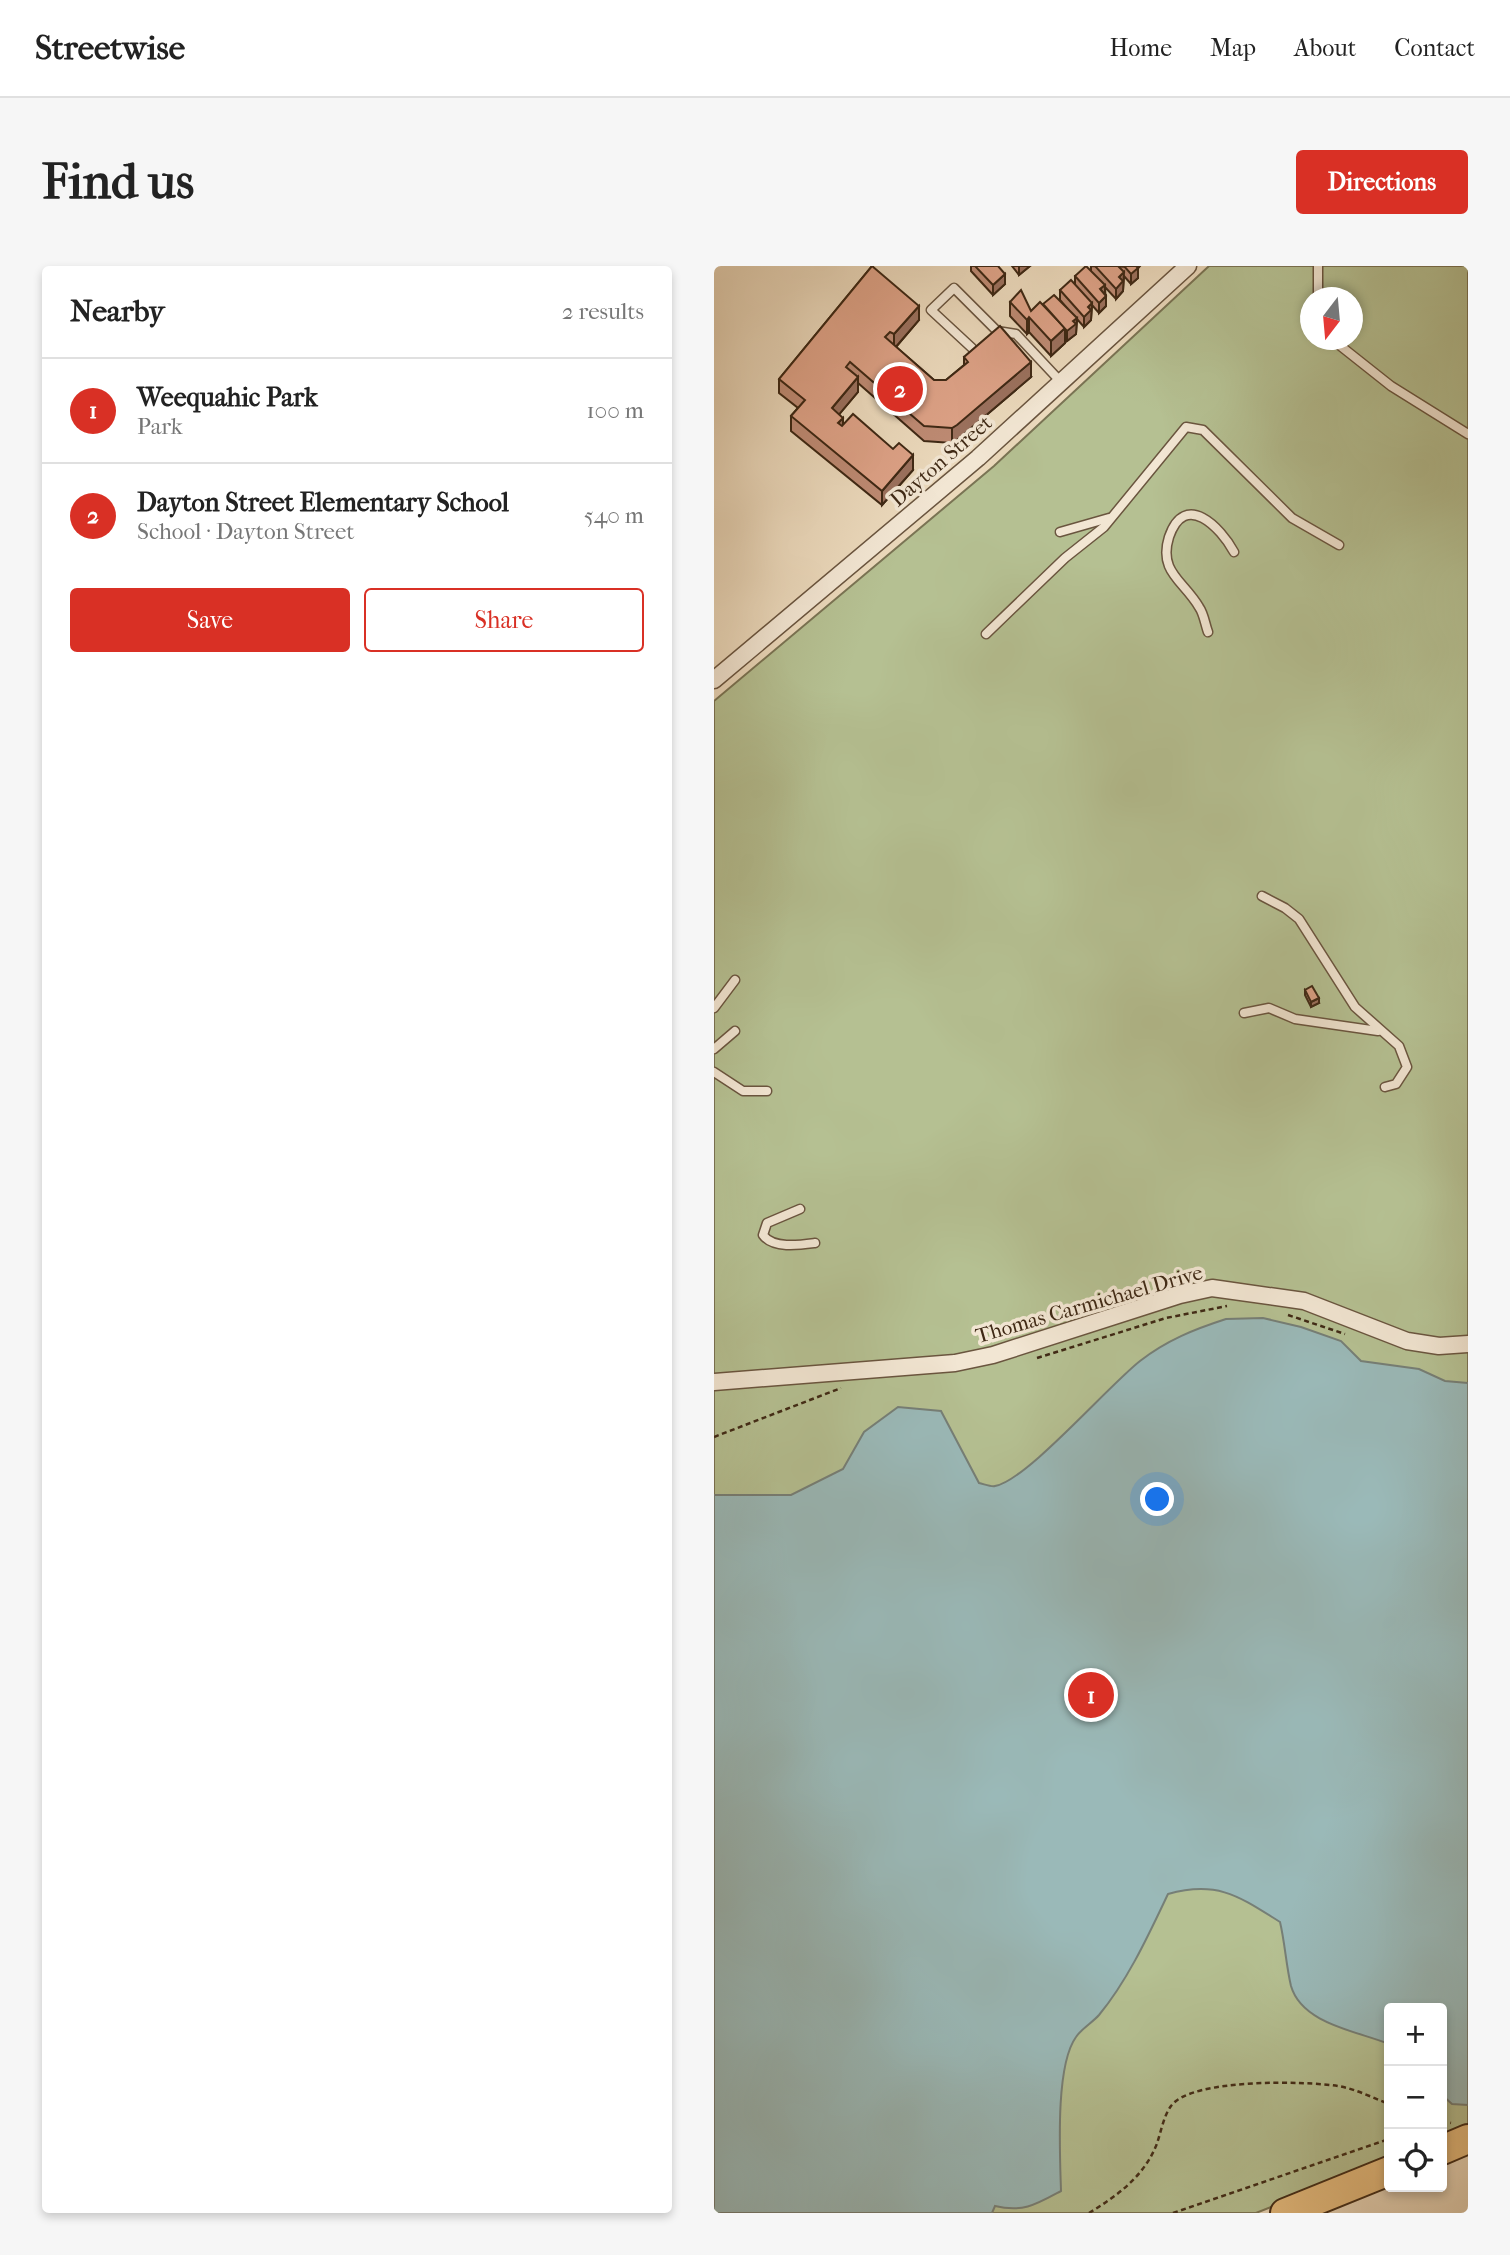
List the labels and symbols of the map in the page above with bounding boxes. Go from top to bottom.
north arrow [1300,287,1363,350]
pin: 2 [877,363,923,415]
street label: Dayton Street [885,410,997,512]
street label: Thomas Carmichael Drive [973,1260,1205,1348]
your location [1140,1482,1174,1516]
pin: 1 [1068,1669,1114,1721]

